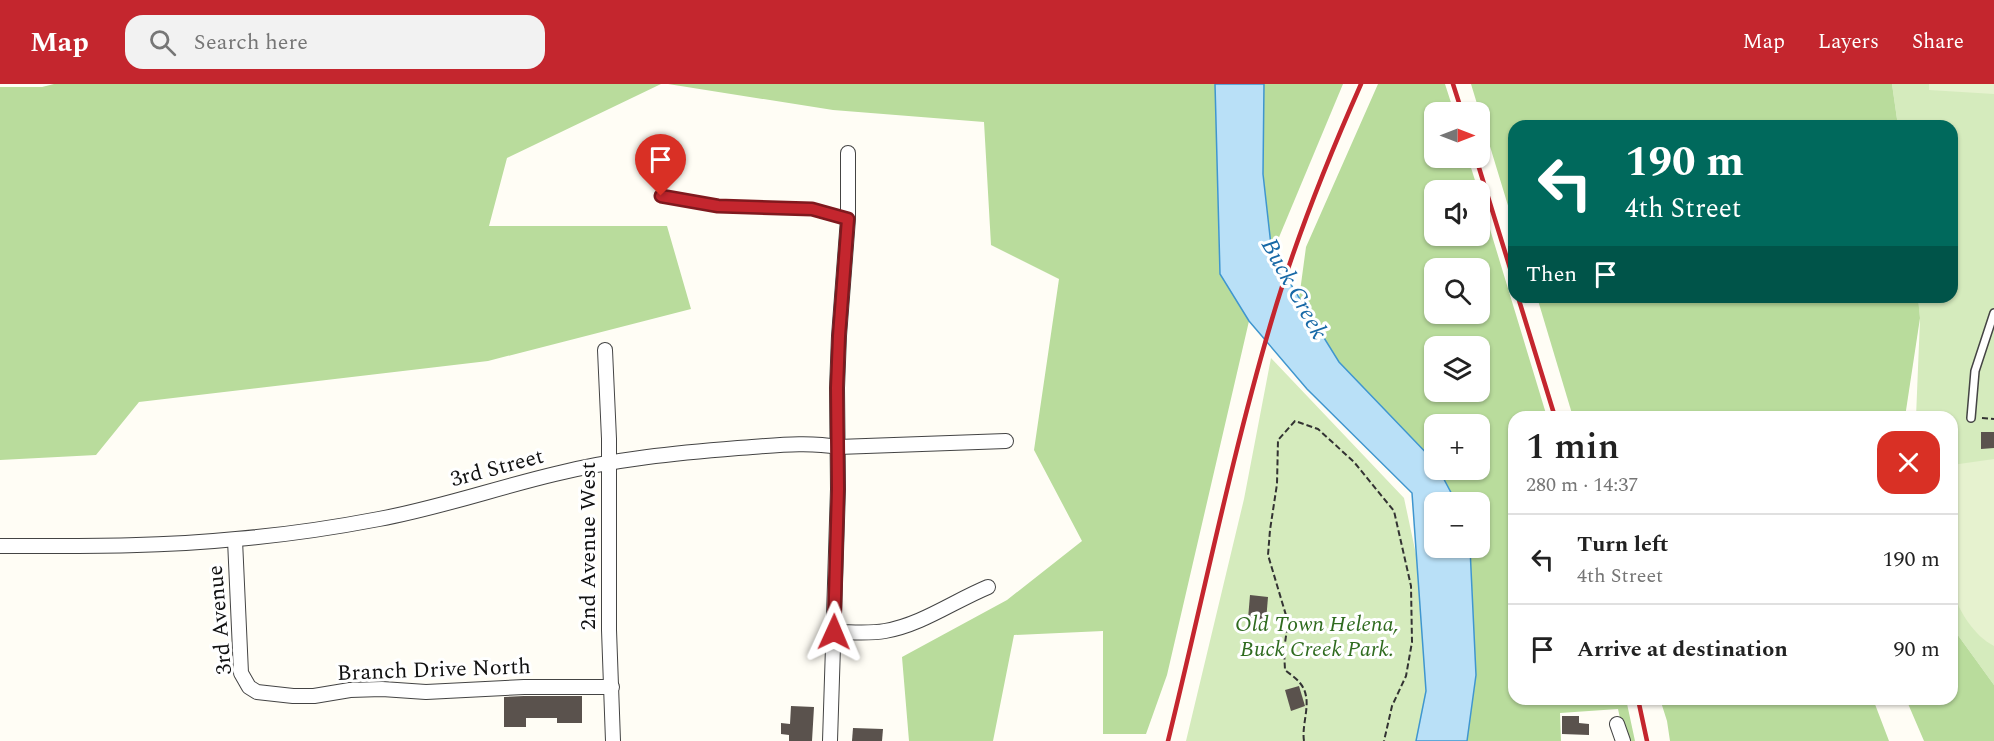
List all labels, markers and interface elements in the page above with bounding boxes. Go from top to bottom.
search box [125,15,545,69]
text: Map [30,21,89,64]
icon: search [146,26,179,59]
text: Search here [194,26,308,59]
text: Map [1743,26,1785,58]
text: Layers [1818,26,1879,58]
text: Share [1912,26,1964,58]
north arrow [1424,102,1490,168]
map controls [1424,102,1490,558]
text: 190 m [1625,131,1744,194]
pin [635,134,686,196]
icon: arrive [644,143,677,176]
icon: left [1526,144,1604,222]
button: sound [1424,180,1490,246]
text: 4th Street [1625,188,1741,230]
water label: Buck Creek [1251,232,1337,346]
button: search [1424,258,1490,324]
text: Then [1526,258,1577,291]
icon: arrive [1589,258,1622,291]
button: layers [1424,336,1490,402]
button: + [1424,414,1490,480]
text: 1 min [1526,420,1619,475]
button: close [1877,431,1940,494]
street label: 3rd Street [447,440,547,496]
street label: 2nd Avenue West [572,461,605,630]
text: 280 m · 14:37 [1526,470,1638,500]
button: − [1424,492,1490,558]
text: Turn left [1577,528,1669,561]
icon: left [1526,543,1559,576]
text: 190 m [1883,543,1940,576]
text: 4th Street [1577,561,1663,591]
street label: 3rd Avenue [199,564,241,676]
position arrow [802,600,866,664]
park label: Old Town Helena, Buck Creek Park. [1235,608,1399,666]
icon: arrive [1526,633,1559,666]
text: Arrive at destination [1577,633,1788,666]
text: 90 m [1894,633,1940,666]
street label: Branch Drive North [336,650,532,690]

